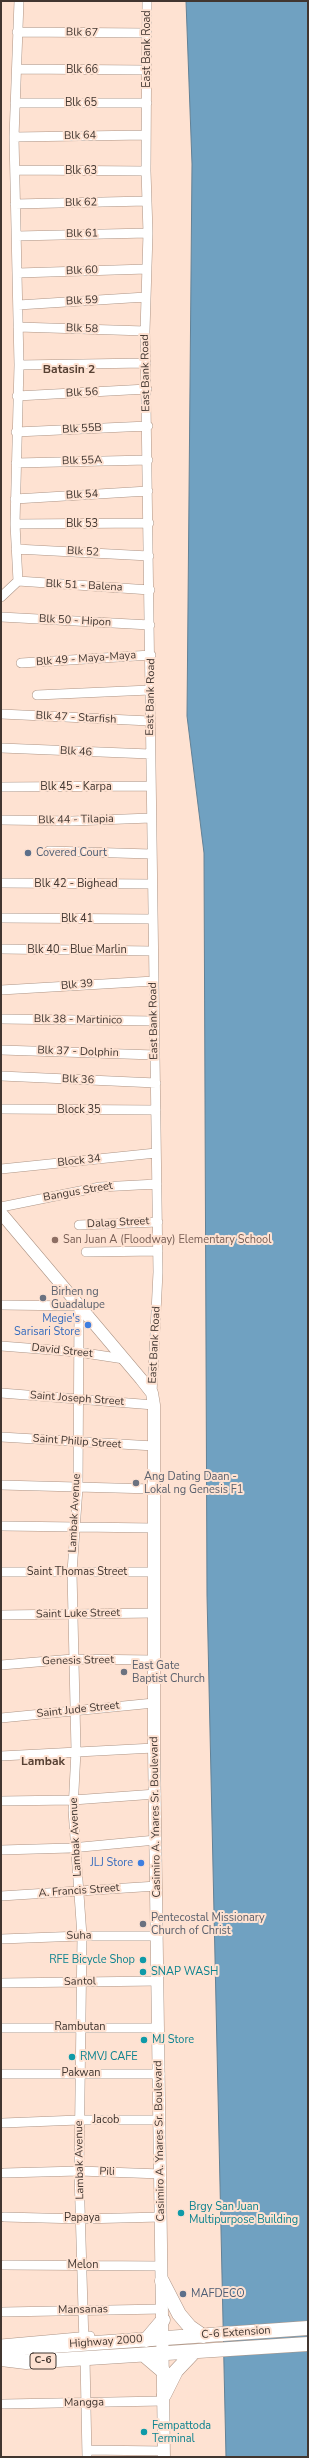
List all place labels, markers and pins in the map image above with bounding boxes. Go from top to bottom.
place label: Covered Court [36,846,107,860]
marker: Covered Court [23,848,33,858]
place label: San Juan A (Floodway) Elementary School [63,1233,271,1247]
marker: San Juan A (Floodway) Elementary School [50,1235,60,1245]
place label: Birhen ng Guadalupe [51,1285,105,1311]
marker: Birhen ng Guadalupe [38,1293,48,1303]
place label: Megie's Sarisari Store [14,1312,80,1338]
marker: Megie's Sarisari Store [83,1320,93,1330]
place label: Ang Dating Daan - Lokal ng Genesis F1 [144,1470,243,1496]
marker: Ang Dating Daan - Lokal ng Genesis F1 [131,1478,141,1488]
place label: East Gate Baptist Church [132,1659,205,1685]
marker: East Gate Baptist Church [119,1667,129,1677]
place label: JLJ Store [90,1856,133,1870]
marker: JLJ Store [136,1858,146,1868]
place label: Pentecostal Missionary Church of Christ [151,1911,265,1937]
marker: Pentecostal Missionary Church of Christ [138,1919,148,1929]
place label: RFE Bicycle Shop [49,1953,135,1967]
marker: RFE Bicycle Shop [138,1955,148,1965]
place label: SNAP WASH [151,1965,218,1979]
marker: SNAP WASH [138,1967,148,1977]
place label: MJ Store [152,2033,194,2047]
marker: MJ Store [139,2035,149,2045]
place label: RMVJ CAFE [80,2050,138,2064]
marker: RMVJ CAFE [67,2052,77,2062]
place label: Brgy San Juan Multipurpose Building [189,2200,298,2226]
marker: Brgy San Juan Multipurpose Building [176,2208,186,2218]
place label: MAFDECO [191,2287,245,2301]
marker: MAFDECO [178,2289,188,2299]
place label: Fempattoda Terminal [152,2419,211,2445]
marker: Fempattoda Terminal [139,2427,149,2437]

